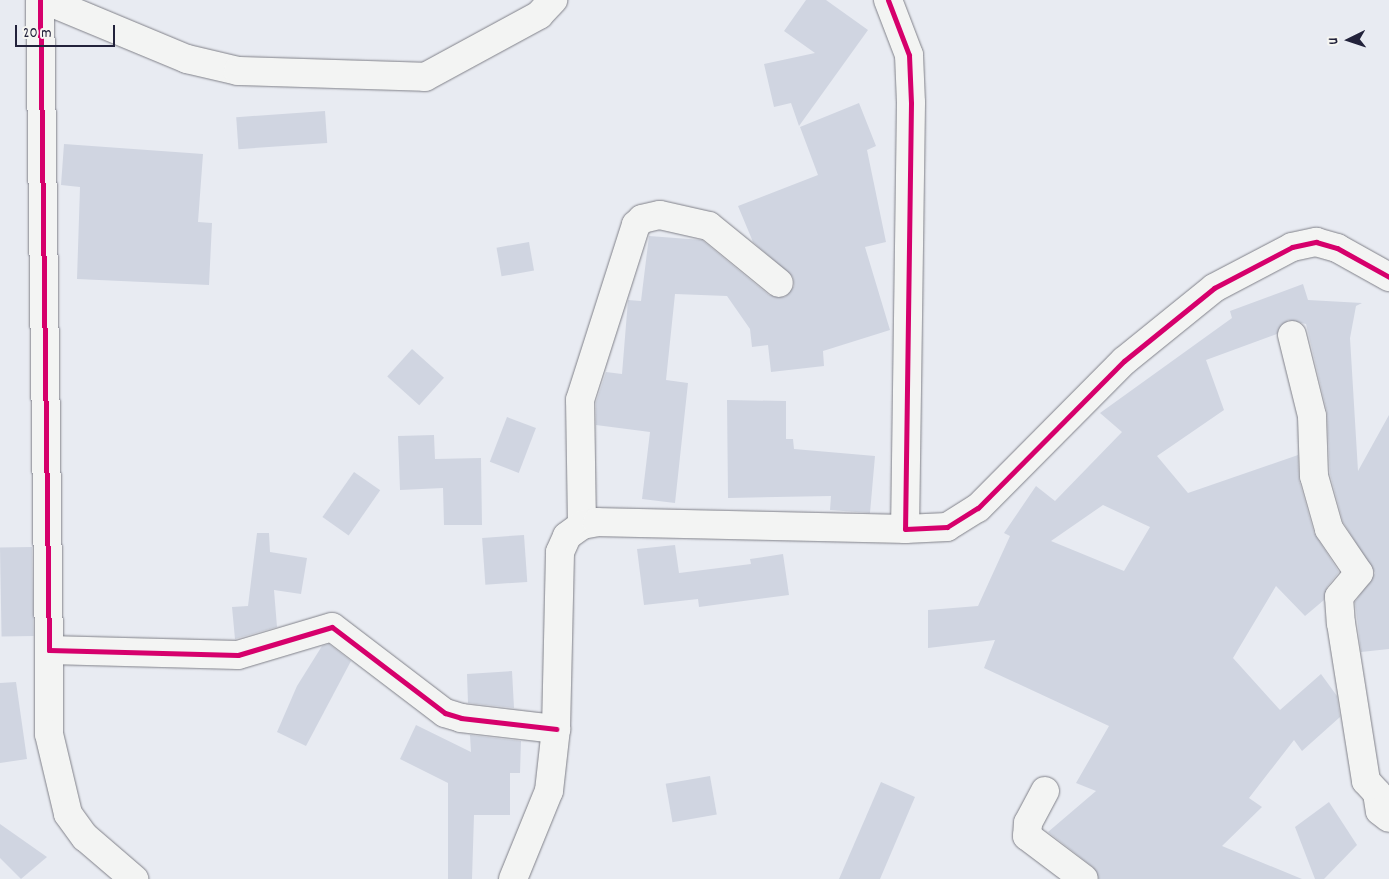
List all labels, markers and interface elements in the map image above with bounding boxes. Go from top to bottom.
scale bar [18,15,118,47]
north arrow [1324,15,1374,65]
text: 20 m [23,23,51,45]
text: U [1324,37,1344,45]

